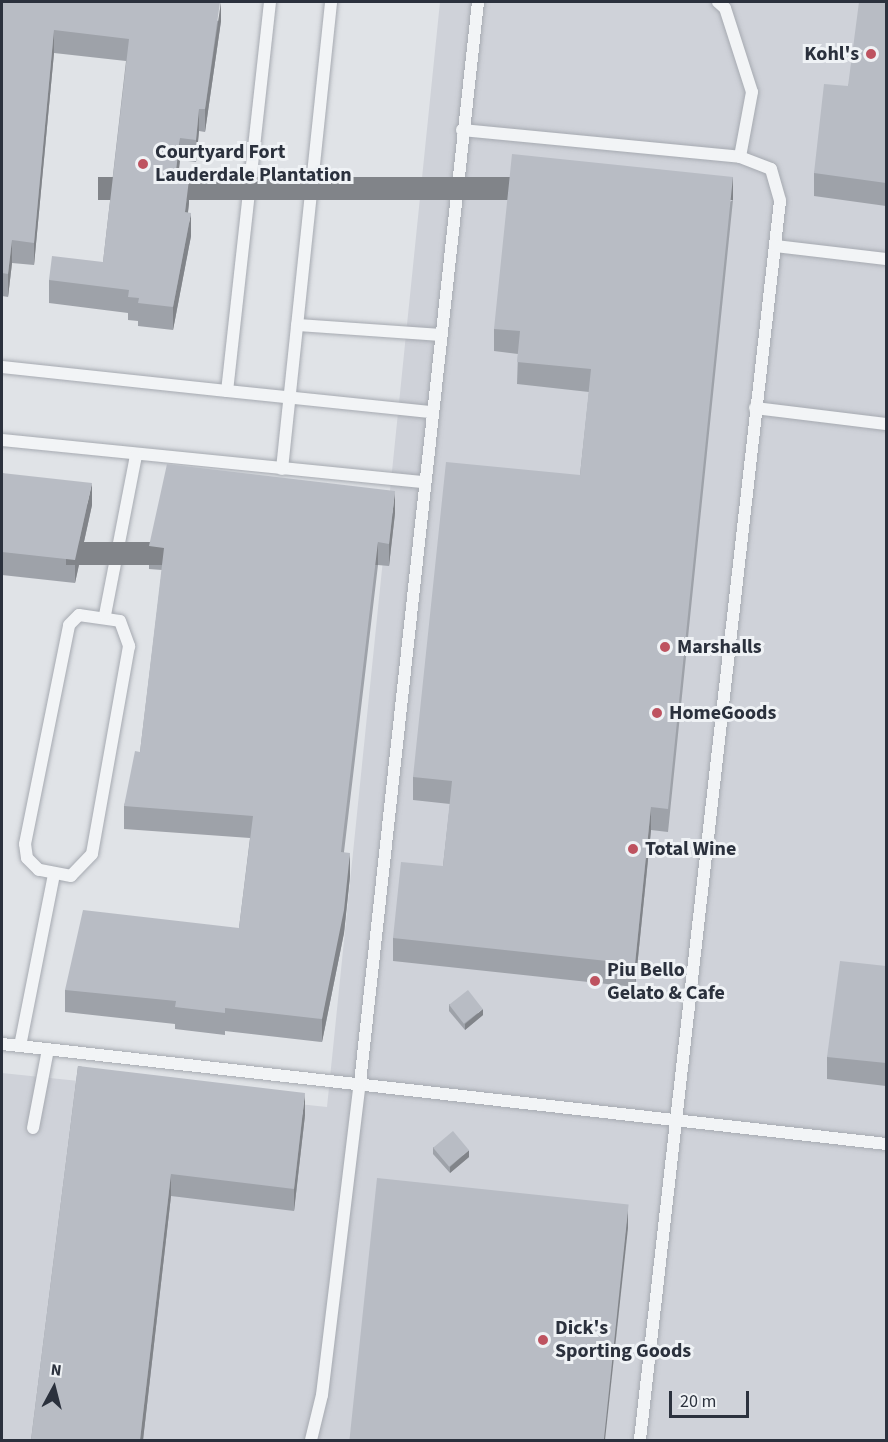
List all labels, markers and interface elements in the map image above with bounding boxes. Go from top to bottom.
place label: Kohl's [804,42,859,66]
marker: Kohl's [864,47,878,61]
place label: Courtyard Fort Lauderdale Plantation [155,140,352,187]
marker: Courtyard Fort Lauderdale Plantation [136,157,150,171]
place label: Marshalls [677,635,762,659]
marker: Marshalls [658,640,672,654]
place label: HomeGoods [669,701,776,725]
marker: HomeGoods [650,706,664,720]
place label: Total Wine [645,837,736,861]
marker: Total Wine [626,842,640,856]
place label: Piu Bello Gelato & Cafe [607,958,725,1005]
marker: Piu Bello Gelato & Cafe [588,974,602,988]
place label: Dick's Sporting Goods [555,1316,691,1363]
marker: Dick's Sporting Goods [536,1333,550,1347]
north arrow [24,1358,84,1418]
text: N [50,1359,63,1382]
scale bar [672,1379,752,1417]
text: 20 m [680,1389,716,1414]

